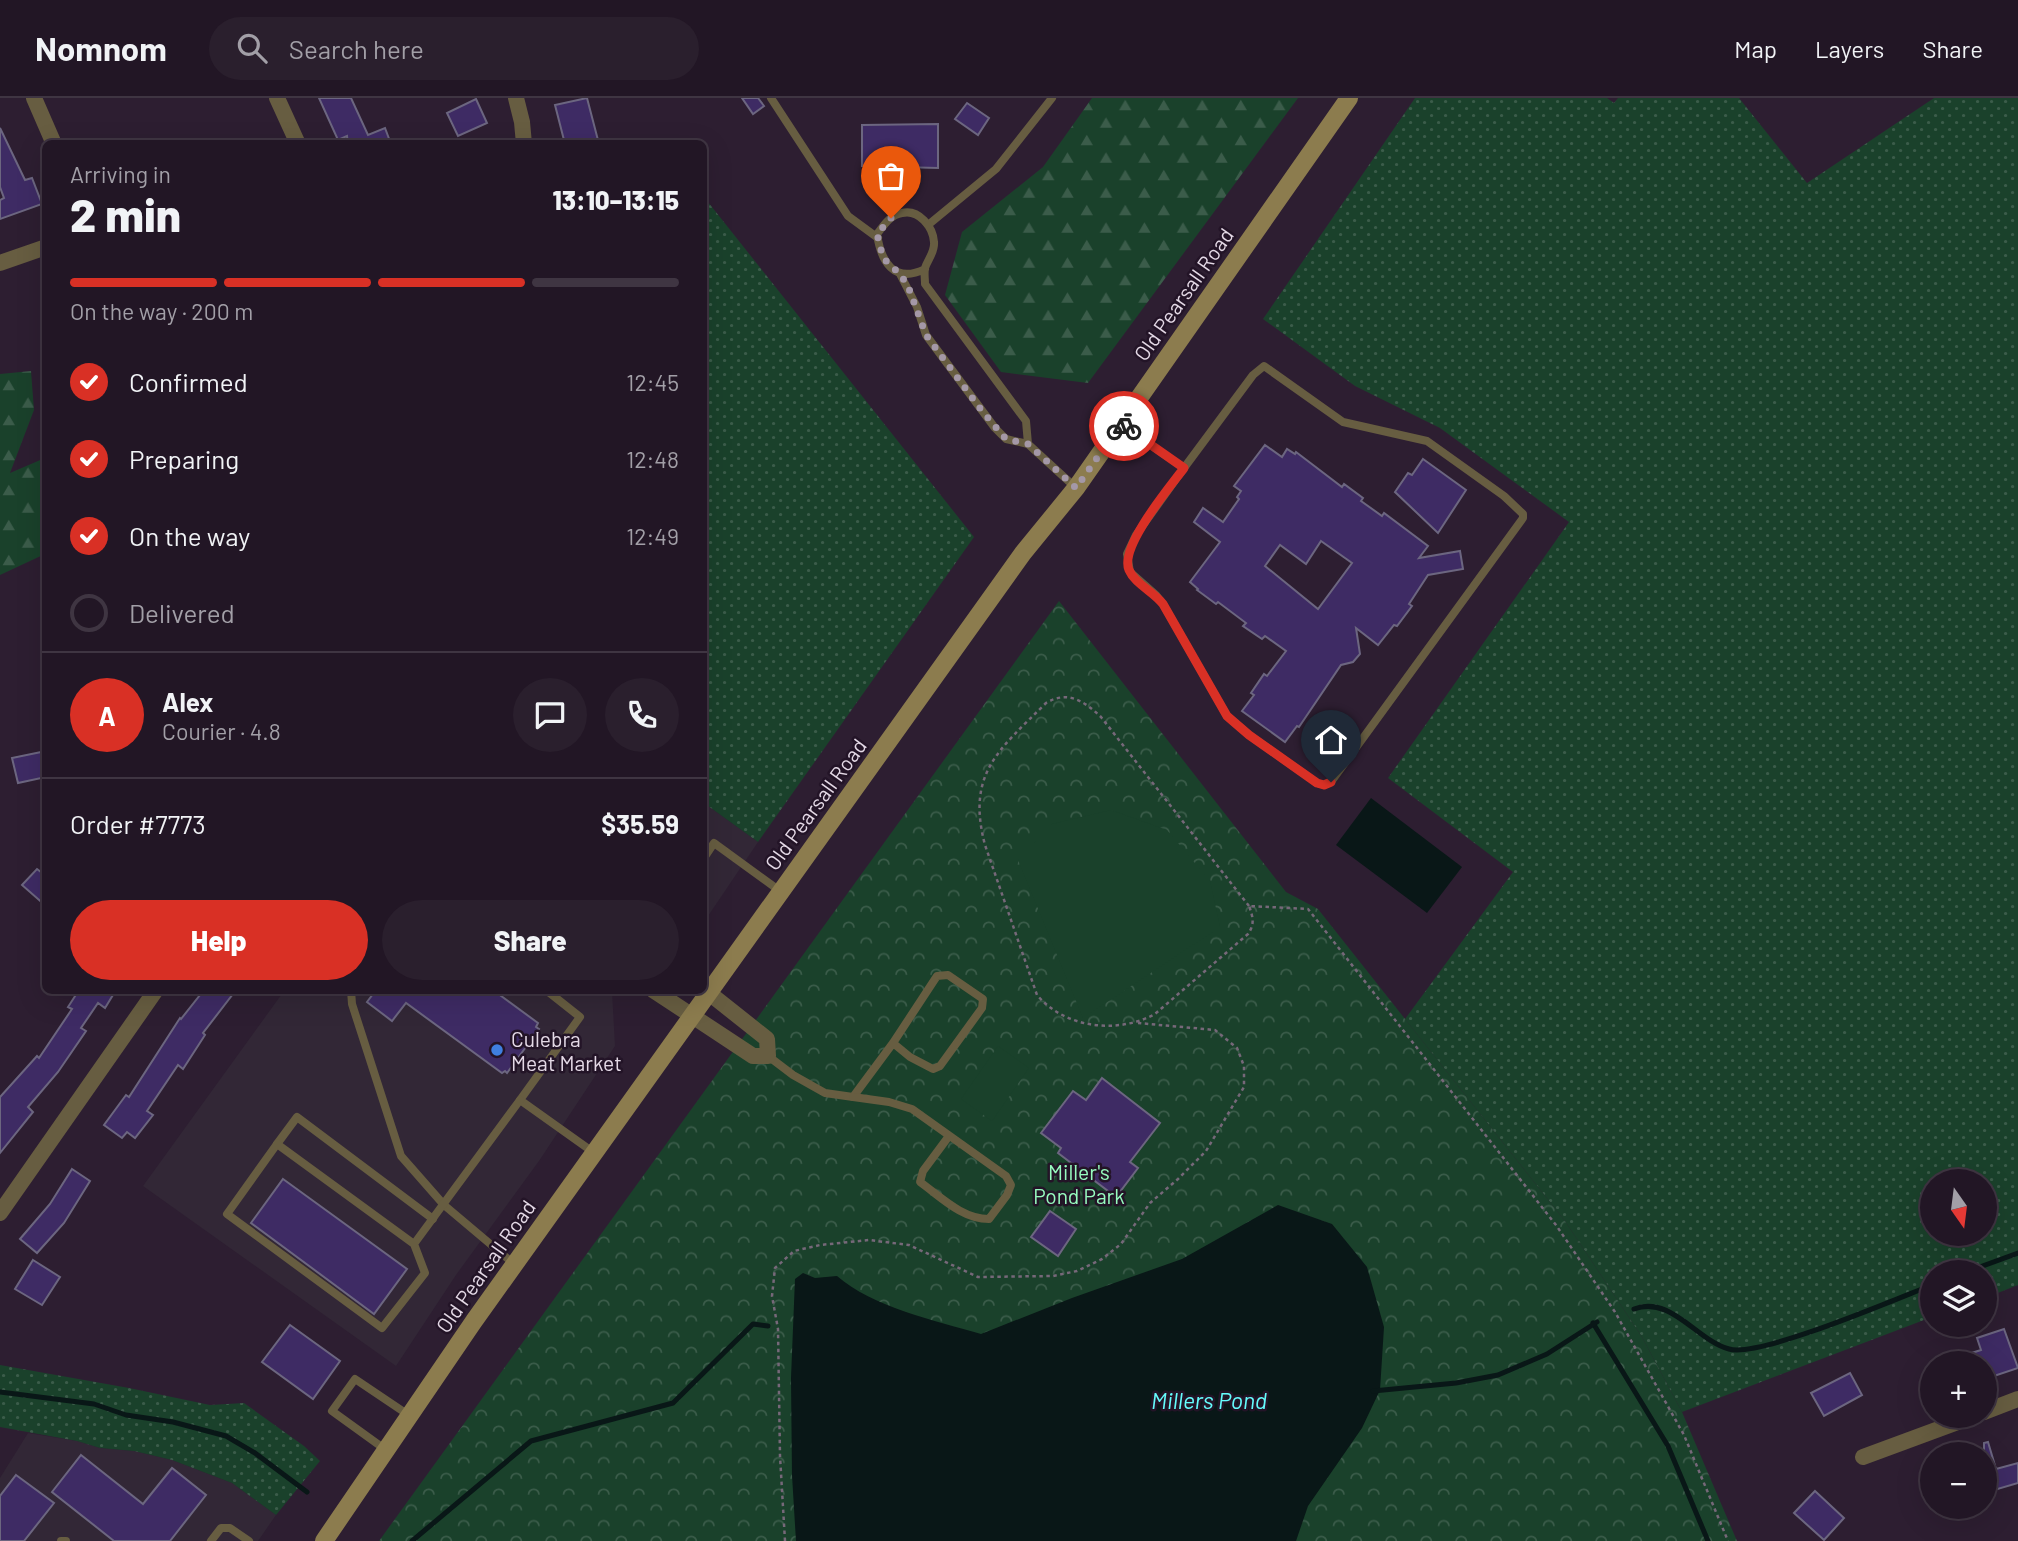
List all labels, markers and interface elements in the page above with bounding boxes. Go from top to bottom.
search box [209,17,699,80]
text: Nomnom [35,28,167,68]
icon: search [233,29,271,67]
text: Search here [289,33,424,64]
text: Map [1734,34,1777,63]
text: Layers [1815,34,1884,63]
text: Share [1922,34,1983,63]
pin [861,146,921,218]
icon: bag [872,157,910,195]
text: Arriving in [70,160,171,188]
text: 13:10–13:15 [552,184,679,215]
text: 2 min [70,186,181,241]
street label: Old Pearsall Road [1128,223,1238,365]
text: On the way · 200 m [70,297,253,325]
icon: check [70,363,108,401]
text: Confirmed [129,366,248,397]
text: 12:45 [626,368,679,396]
courier [1089,391,1159,461]
icon: bike [1105,407,1143,445]
icon: check [70,440,108,478]
text: Preparing [129,443,239,474]
text: 12:48 [626,445,679,473]
icon: check [70,517,108,555]
text: On the way [129,520,250,551]
text: 12:49 [626,522,679,550]
text: Delivered [129,597,235,628]
button: chat [513,678,587,752]
button: phone [605,678,679,752]
text: Alex [162,686,213,717]
text: A [98,700,116,731]
pin [1301,710,1361,782]
text: Courier · 4.8 [162,717,281,745]
icon: home [1312,721,1350,759]
street label: Old Pearsall Road [759,733,871,875]
text: Order #7773 [70,808,206,839]
text: $35.59 [601,808,679,839]
button: Help [70,900,368,980]
button: Share [382,900,679,980]
place label: Culebra Meat Market [511,1026,622,1075]
marker: Culebra Meat Market [489,1042,505,1058]
park label: Miller's Pond Park [1033,1159,1125,1208]
north arrow [1920,1169,1997,1246]
map controls [1920,1169,1997,1519]
street label: Old Pearsall Road [430,1195,540,1337]
button: layers [1920,1260,1997,1337]
button: + [1920,1351,1997,1428]
water label: Millers Pond [1151,1386,1267,1414]
button: − [1920,1442,1997,1519]

